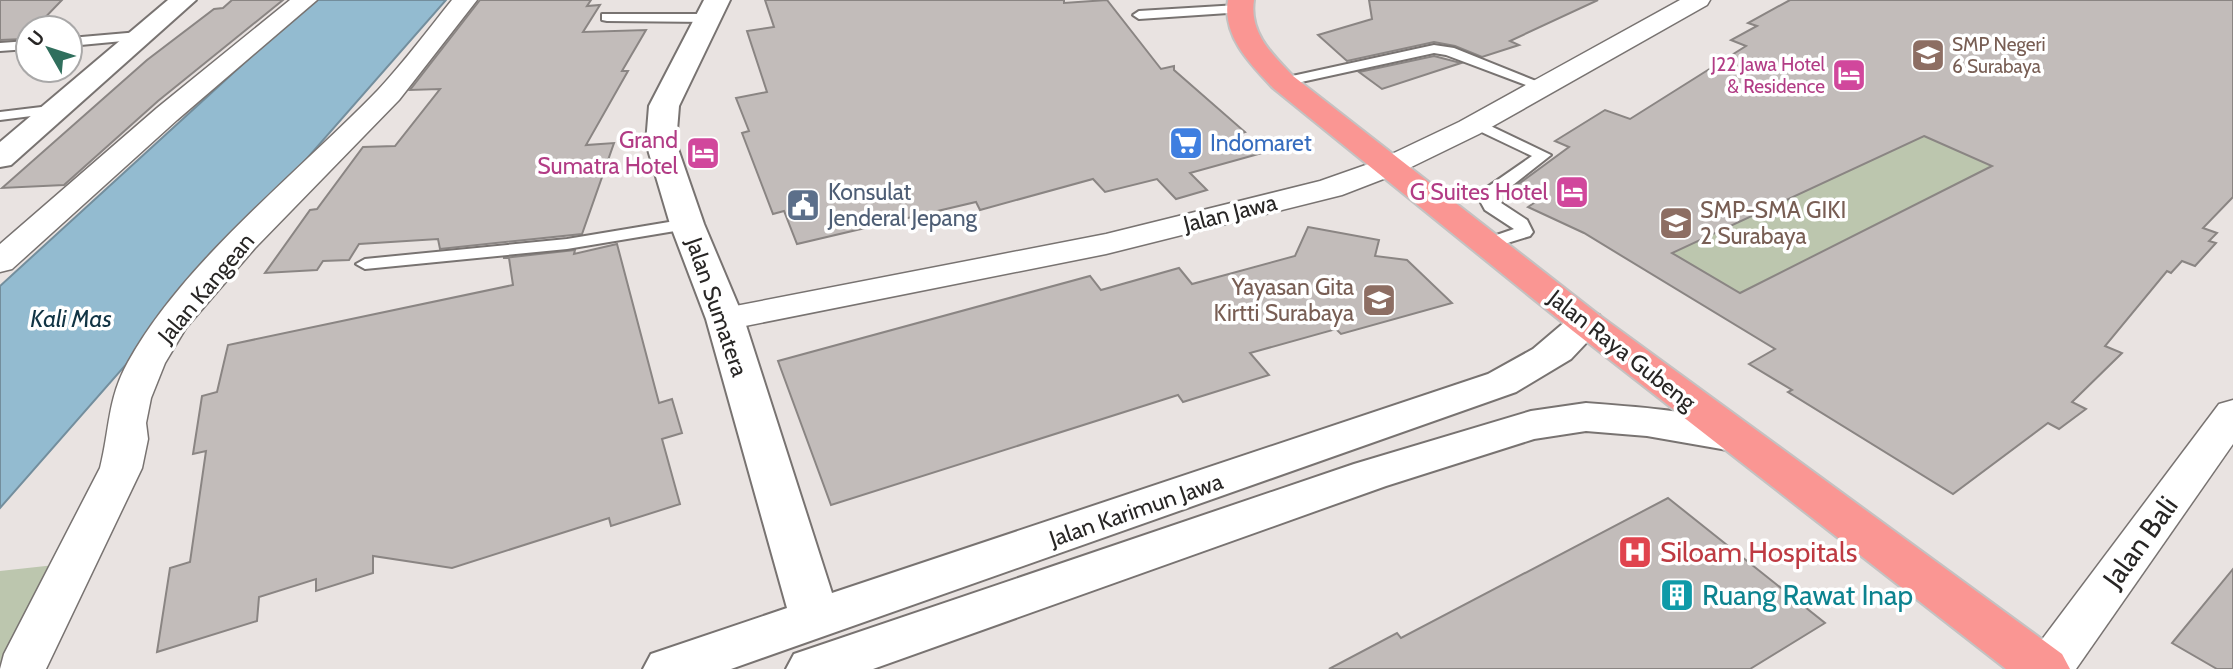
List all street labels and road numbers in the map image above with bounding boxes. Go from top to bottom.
street label: Jalan Jawa [1179,188,1280,238]
street label: Jalan Kangean [151,227,260,350]
street label: Jalan Sumatera [680,233,754,380]
street label: Jalan Raya Gubeng [1542,283,1702,417]
street label: Jalan Karimun Jawa [1045,467,1226,553]
street label: Jalan Bali [2095,490,2185,595]

